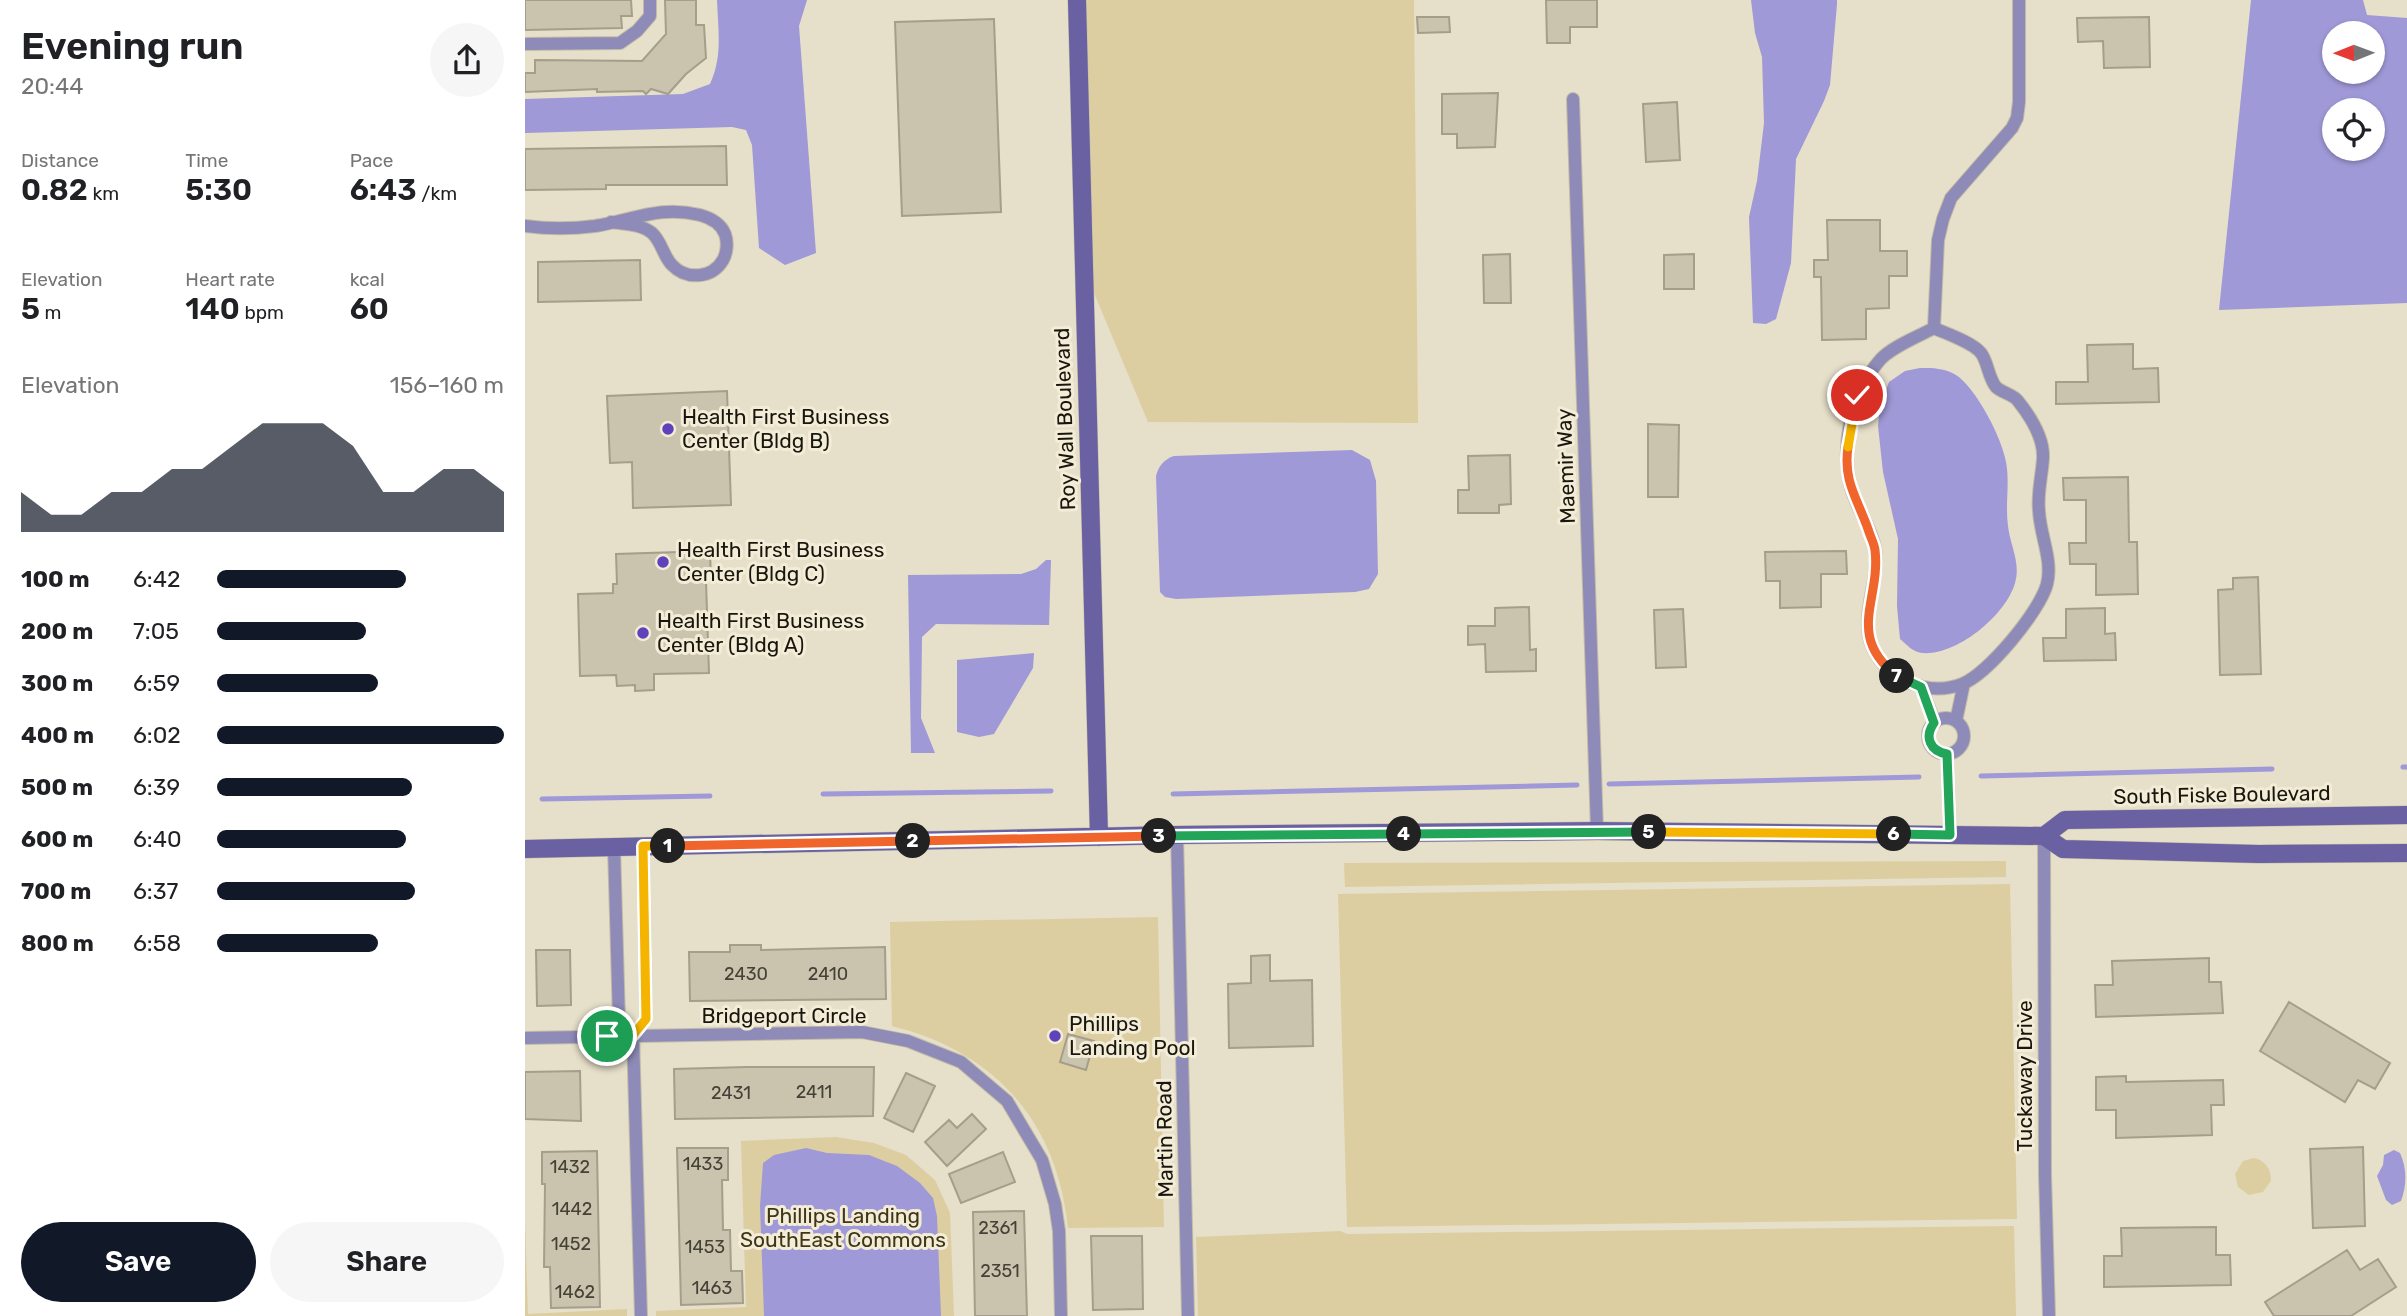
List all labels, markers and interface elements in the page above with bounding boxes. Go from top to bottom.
north arrow [2322,21,2385,84]
map controls [2322,21,2385,161]
text: Evening run [21,23,244,69]
button: share [430,23,504,97]
text: 20:44 [21,72,84,100]
button: locate [2322,98,2385,161]
text: Distance [21,149,99,172]
text: Time [185,149,228,172]
text: Pace [350,149,393,172]
text: 0.82 [21,172,88,208]
text: 5:30 [185,172,252,208]
text: 6:43 [350,172,417,208]
text: km [88,182,119,205]
text: /km [417,182,457,205]
text: Elevation [21,268,102,291]
text: Heart rate [185,268,275,291]
text: kcal [350,268,385,291]
text: 5 [21,291,40,327]
text: 140 [185,291,240,327]
text: 60 [350,291,389,327]
text: m [40,301,62,324]
text: bpm [240,301,284,324]
street label: Roy Wall Boulevard [1049,327,1080,511]
pin [1827,365,1887,425]
text: Elevation [21,371,120,399]
text: 156–160 m [390,371,504,399]
icon: check [1838,376,1876,414]
place label: Health First Business Center (Bldg B) [682,404,889,453]
street label: Maemir Way [1551,408,1580,524]
marker: Health First Business Center (Bldg B) [660,421,676,437]
place label: Health First Business Center (Bldg C) [677,537,884,586]
marker: Health First Business Center (Bldg C) [655,554,671,570]
text: 100 m [21,565,90,593]
text: 6:42 [133,565,181,593]
place label: Health First Business Center (Bldg A) [657,608,864,657]
text: 200 m [21,617,93,645]
text: 7:05 [133,617,179,645]
marker: Health First Business Center (Bldg A) [635,625,651,641]
pin: 7 [1879,658,1915,694]
text: 7 [1891,664,1902,687]
text: 300 m [21,669,93,697]
text: 6:59 [133,669,180,697]
text: 400 m [21,721,94,749]
text: 6:02 [133,721,181,749]
text: 500 m [21,773,93,801]
text: 6:39 [133,773,180,801]
street label: South Fiske Boulevard [2113,780,2331,809]
pin: 5 [1631,814,1667,850]
pin: 4 [1387,816,1421,852]
pin: 6 [1877,816,1911,852]
pin: 3 [1141,818,1177,854]
text: 5 [1642,820,1655,843]
text: 4 [1397,822,1410,845]
text: 6 [1887,822,1900,845]
pin: 2 [895,824,931,858]
text: 3 [1152,824,1165,847]
text: 600 m [21,825,93,853]
text: 6:40 [133,825,182,853]
pin: 1 [650,828,685,864]
text: 2 [906,829,919,852]
text: 1 [663,834,672,857]
text: 700 m [21,877,91,905]
text: 6:37 [133,877,178,905]
text: 800 m [21,929,94,957]
text: 6:58 [133,929,181,957]
house number: 2430 [724,963,768,985]
house number: 2410 [808,963,848,985]
street label: Tuckaway Drive [2012,1000,2037,1152]
street label: Bridgeport Circle [701,1003,867,1028]
pin [577,1006,637,1066]
place label: Phillips Landing Pool [1069,1011,1196,1060]
icon: arrive [588,1017,626,1055]
marker: Phillips Landing Pool [1047,1028,1063,1044]
street label: Martin Road [1151,1080,1178,1198]
house number: 2411 [796,1081,832,1103]
house number: 2431 [711,1082,751,1104]
house number: 1433 [683,1153,723,1175]
house number: 1432 [550,1156,590,1178]
house number: 1442 [552,1198,592,1220]
park label: Phillips Landing SouthEast Commons [740,1203,946,1252]
house number: 2361 [978,1217,1018,1239]
button: Save [21,1222,256,1302]
button: Share [270,1222,504,1302]
house number: 1452 [551,1233,591,1255]
house number: 1453 [685,1236,725,1258]
house number: 2351 [980,1260,1020,1282]
house number: 1463 [692,1277,732,1299]
house number: 1462 [555,1281,595,1303]

